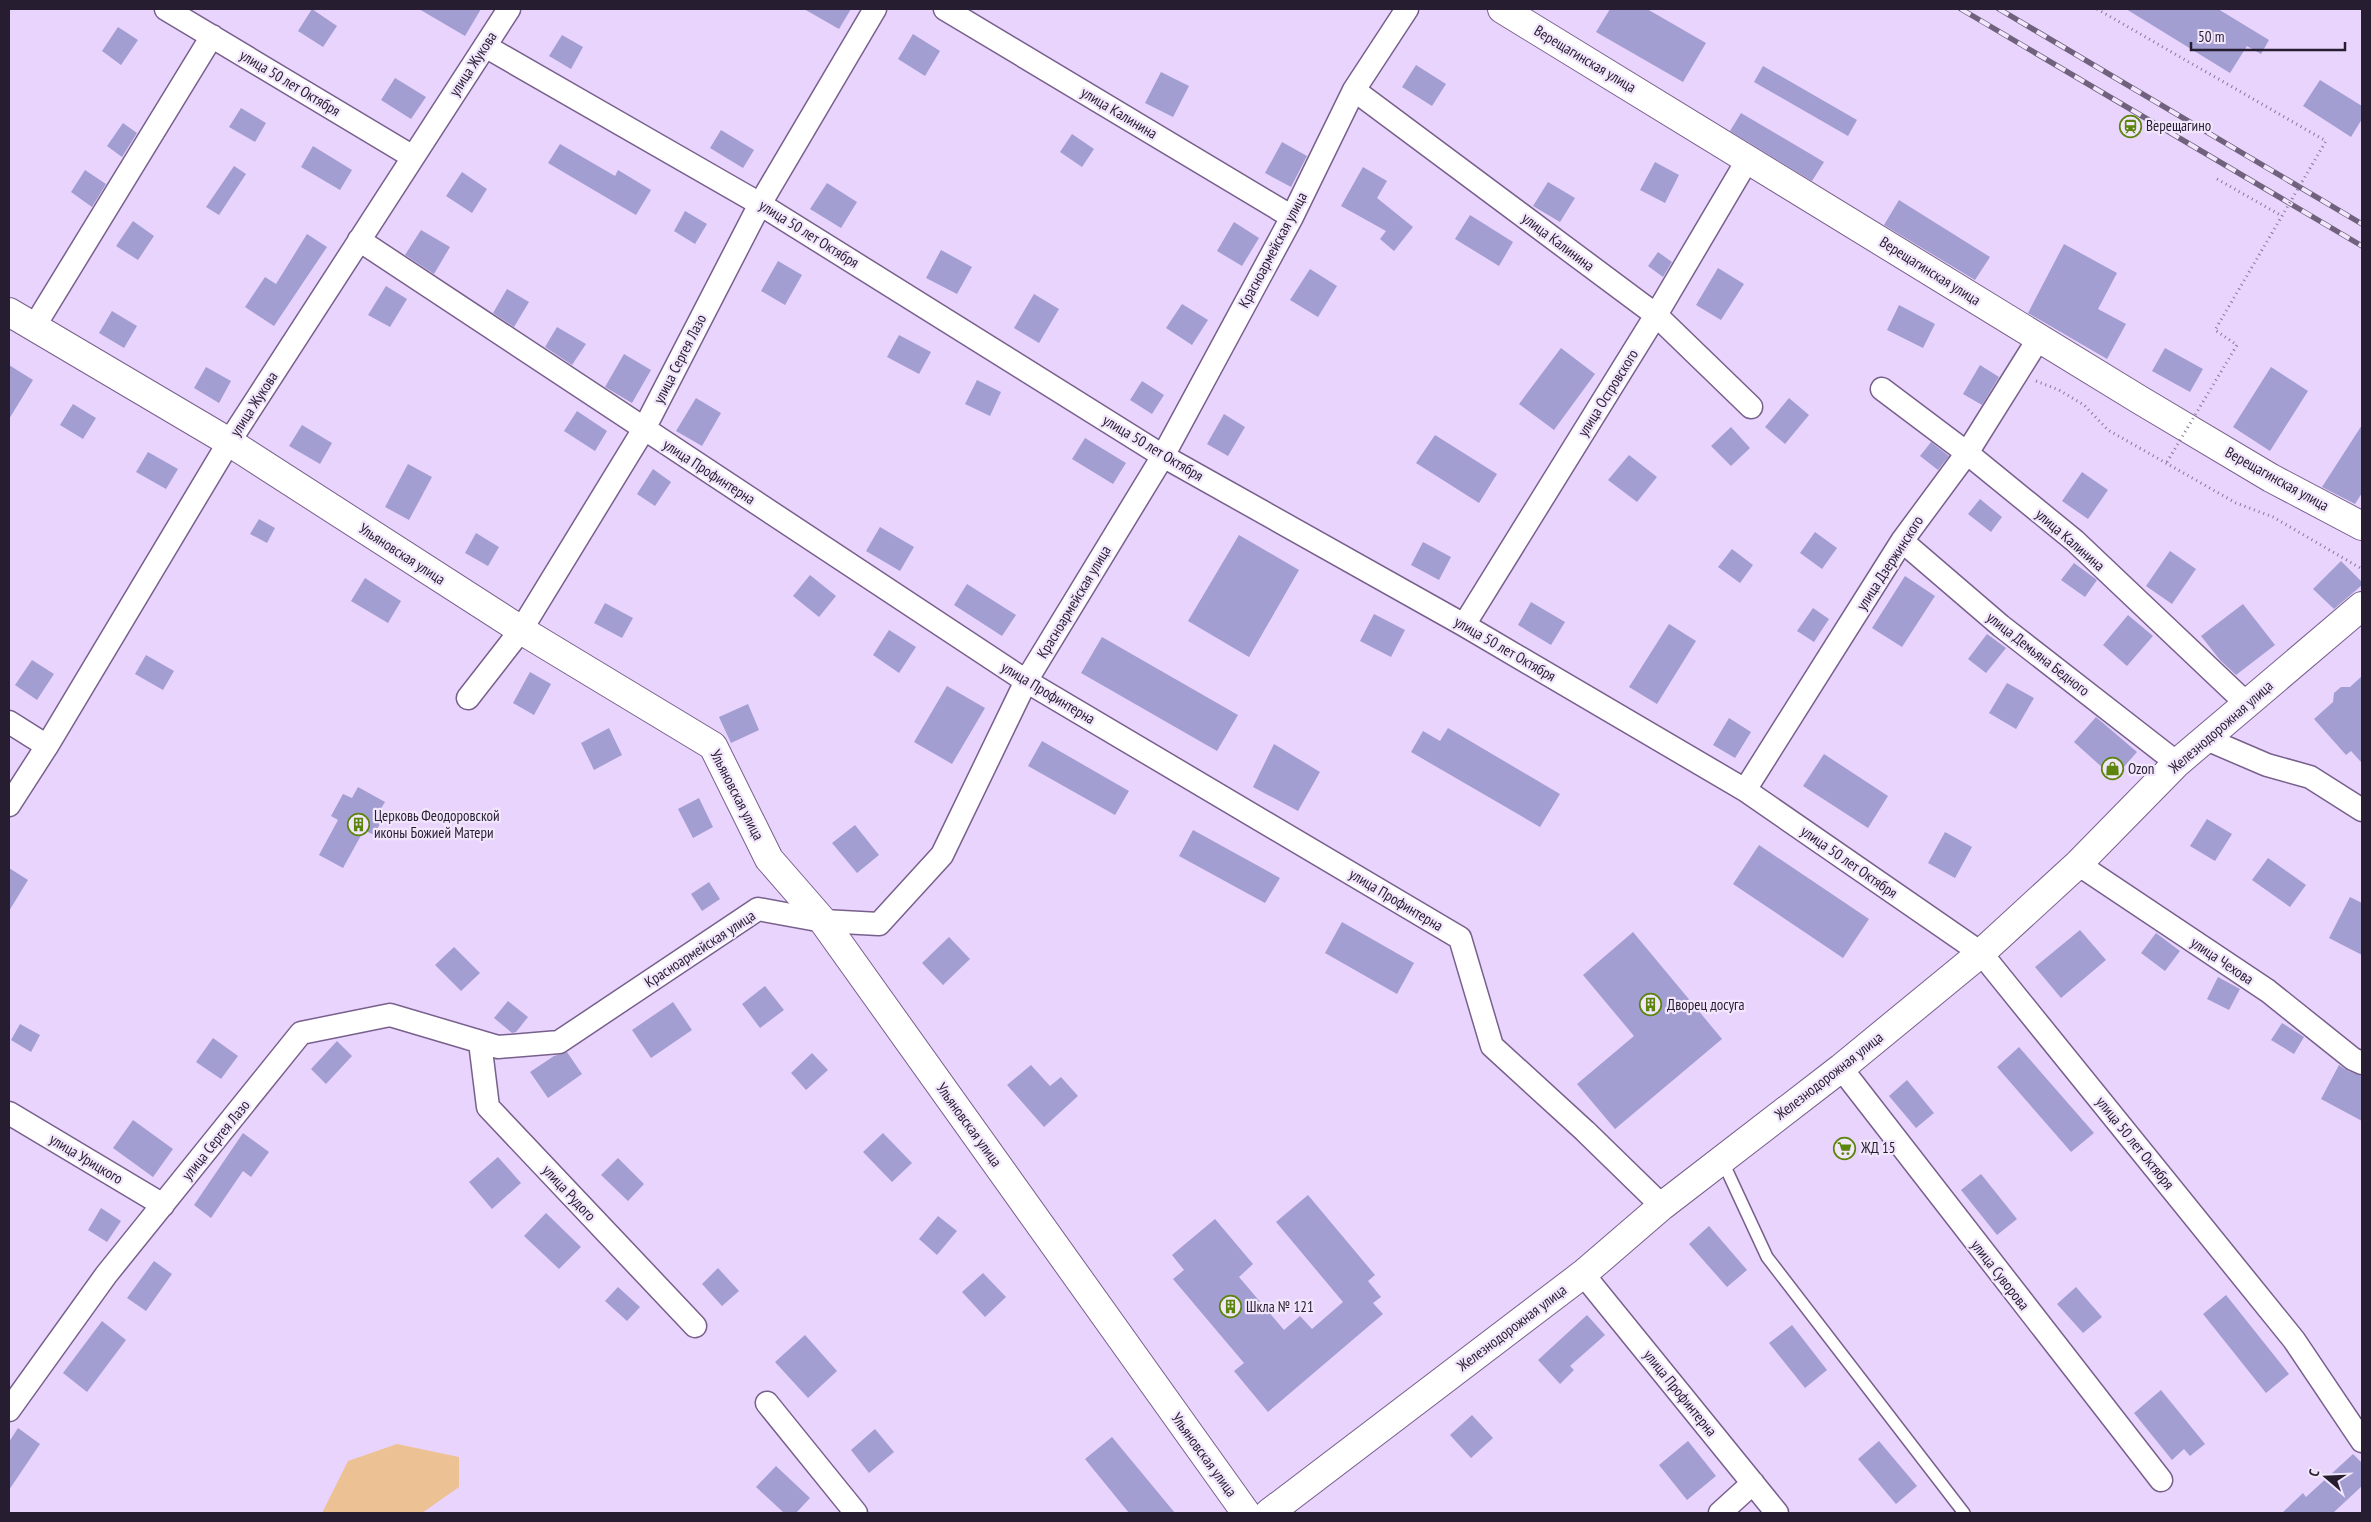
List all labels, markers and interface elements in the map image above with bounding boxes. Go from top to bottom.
scale bar [2191,20,2345,52]
street label: Верещагинская улица [1531,21,1640,96]
text: 50 m [2198,27,2224,46]
street label: улица Жукова [445,28,501,100]
street label: улица 50 лет Октября [237,45,344,120]
street label: улица Калинина [1078,82,1161,143]
station icon: Верещагино [2118,114,2142,138]
place label: Верещагино [2146,116,2211,135]
street label: Красноармейская улица [1234,189,1311,311]
street label: улица 50 лет Октября [756,195,863,272]
street label: улица Калинина [1518,208,1598,275]
street label: Верещагинская улица [1876,232,1984,309]
street label: улица Сергея Лазо [649,311,710,407]
street label: улица Островского [1573,346,1642,440]
street label: улица Жукова [226,368,282,440]
street label: улица 50 лет Октября [1100,410,1207,485]
street label: улица Профинтерна [660,435,759,508]
street label: Верещагинская улица [2222,442,2332,515]
street label: улица Калинина [2032,504,2109,575]
street label: улица Дзержинского [1852,512,1927,614]
street label: Ульяновская улица [356,519,449,589]
street label: Красноармейская улица [1032,542,1115,662]
street label: улица Демьяна Бедного [1983,607,2094,700]
street label: улица 50 лет Октября [1451,612,1560,685]
street label: улица Профинтерна [998,657,1099,728]
street label: Железнодорожная улица [2164,676,2277,778]
street label: Ульяновская улица [706,746,768,843]
shop icon: Ozon [2100,757,2124,781]
place label: Ozon [2128,759,2154,778]
place label: Церковь Феодоровской иконы Божией Матери [374,806,500,842]
building icon: Церковь Феодоровской иконы Божией Матери [346,813,370,837]
street label: улица 50 лет Октября [1797,821,1902,902]
street label: улица Профинтерна [1346,864,1447,935]
street label: Красноармейская улица [641,906,759,991]
street label: улица Чехова [2187,933,2257,989]
building icon: Дворец досуга [1639,993,1663,1017]
place label: Дворец досуга [1667,995,1745,1014]
street label: Железнодорожная улица [1770,1027,1887,1124]
street label: Ульяновская улица [933,1079,1006,1170]
street label: улица 50 лет Октября [2092,1092,2179,1193]
street label: улица Сергея Лазо [177,1096,254,1184]
street label: улица Урицкого [46,1129,126,1188]
supermarket icon: ЖД 15 [1833,1136,1857,1160]
place label: ЖД 15 [1860,1138,1896,1157]
street label: улица Рудого [539,1161,600,1225]
street label: улица Суворова [1967,1236,2034,1314]
street label: Железнодорожная улица [1452,1280,1570,1376]
building icon: Шкла № 121 [1218,1295,1242,1319]
place label: Шкла № 121 [1246,1297,1314,1316]
street label: улица Профинтерна [1640,1345,1721,1440]
street label: Ульяновская улица [1168,1409,1241,1500]
north arrow [2301,1452,2351,1502]
text: С [2304,1466,2323,1479]

